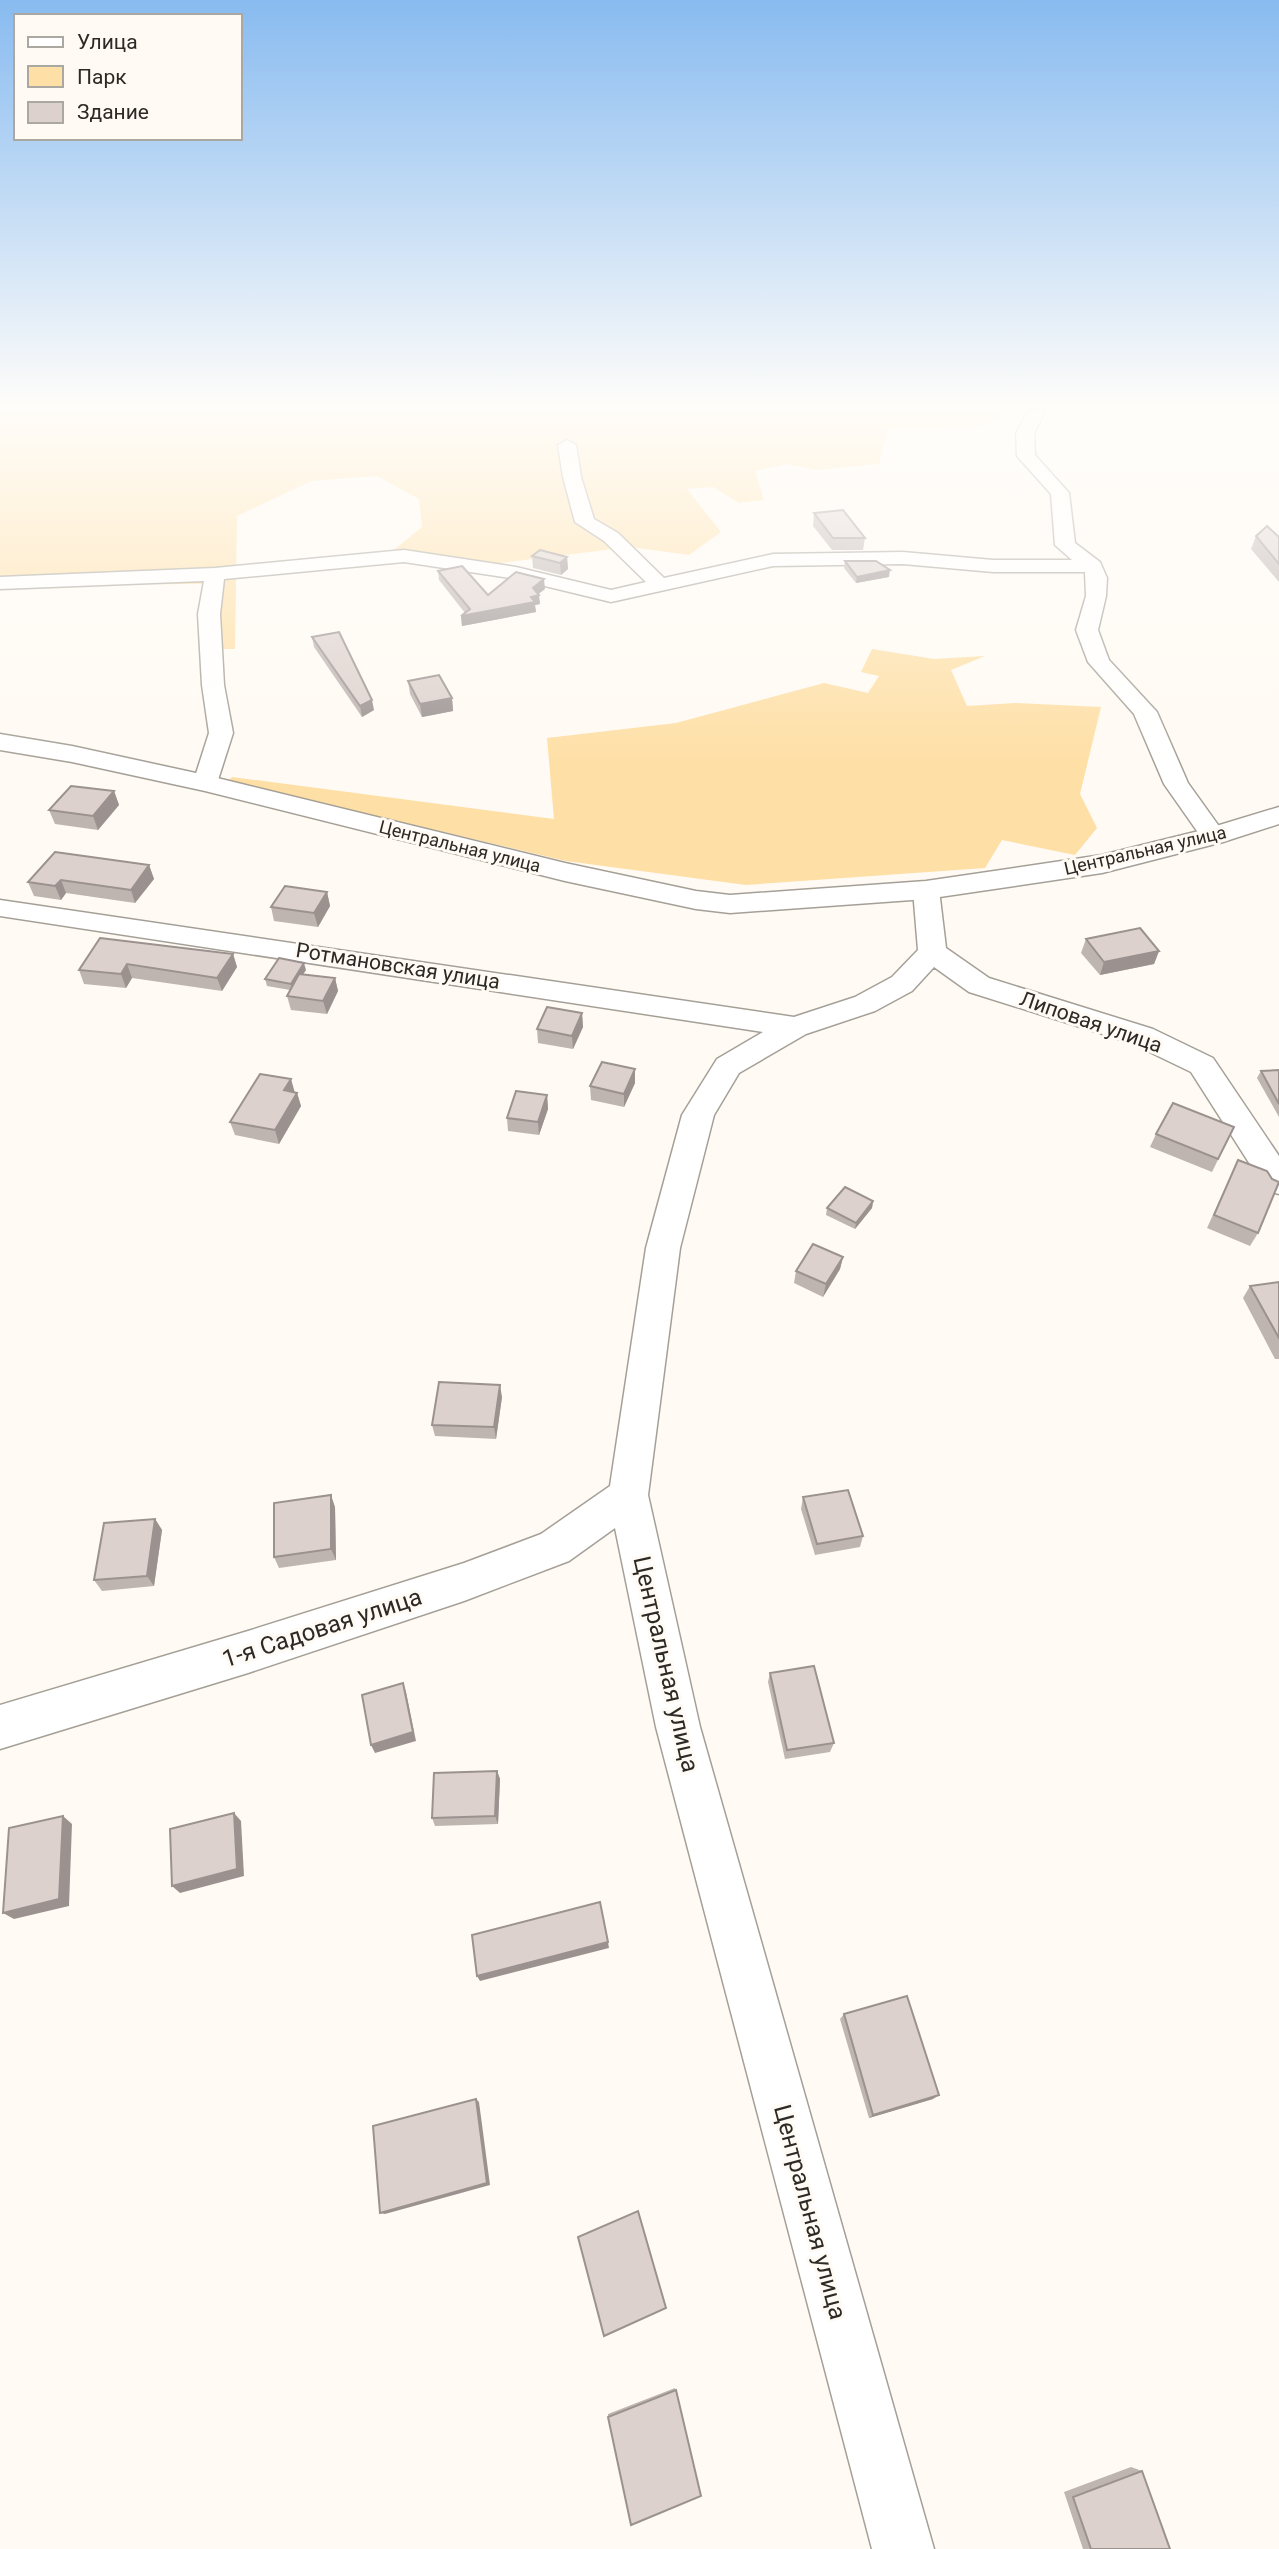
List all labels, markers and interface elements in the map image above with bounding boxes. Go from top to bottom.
legend [14,14,242,140]
text: Улица [77,30,138,54]
text: Парк [77,65,127,89]
text: Здание [77,100,149,124]
street label: Центральная улица [377,816,543,876]
street label: Центральная улица [1062,821,1228,879]
street label: Ротмановская улица [294,938,502,994]
street label: Липовая улица [1017,986,1165,1058]
street label: Центральная улица [627,1553,705,1775]
street label: 1-я Садовая улица [219,1583,425,1673]
street label: Центральная улица [768,2102,852,2322]

